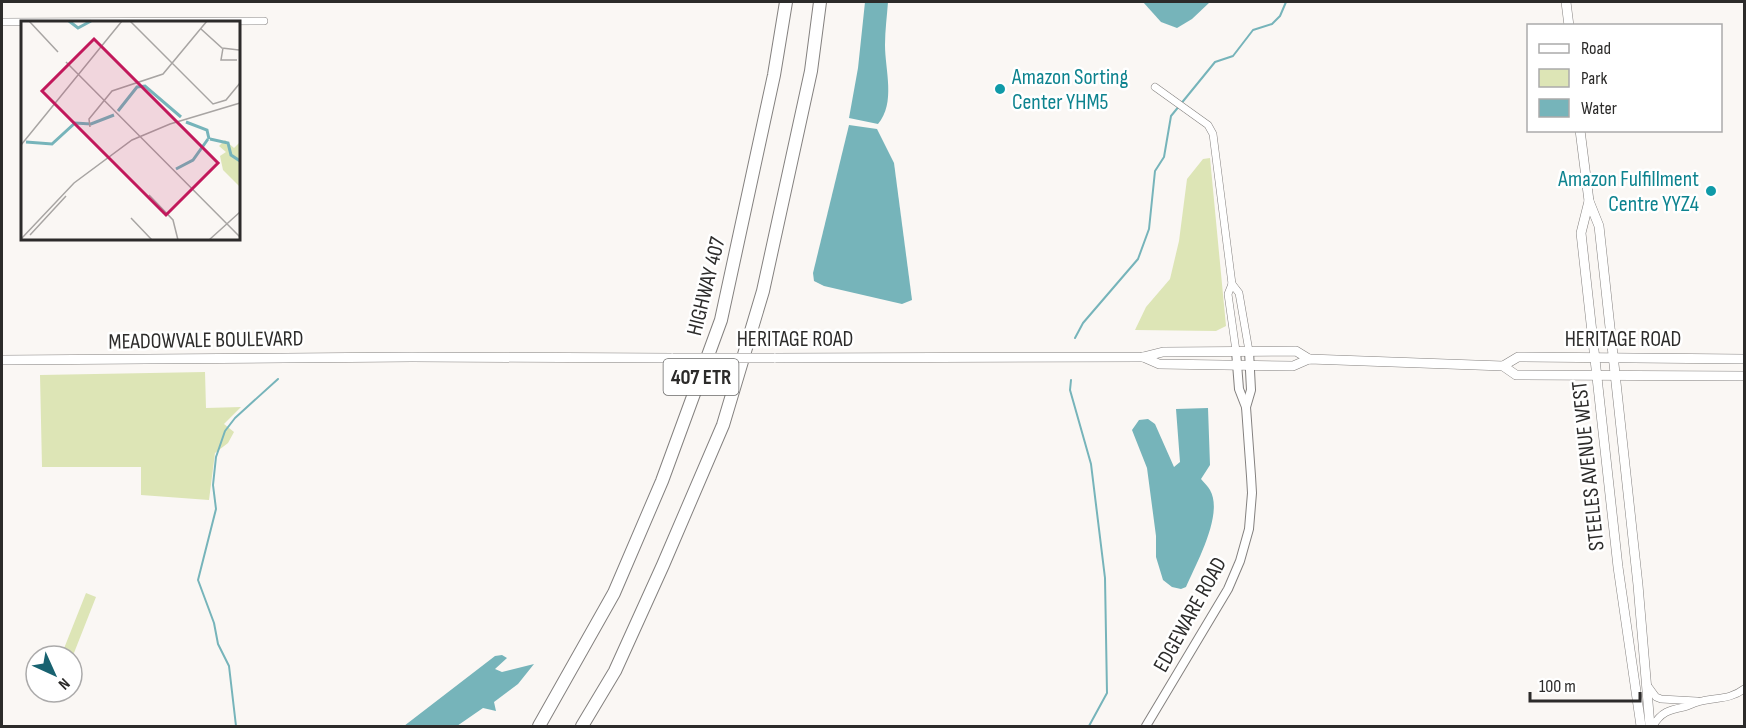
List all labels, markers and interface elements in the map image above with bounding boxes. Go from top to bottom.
inset map [21,21,240,240]
legend [1527,24,1722,132]
text: Road [1581,38,1611,59]
place label: Amazon Sorting Center YHM5 [1011,64,1128,116]
text: Park [1581,68,1607,89]
marker: Amazon Sorting Center YHM5 [993,82,1007,96]
text: Water [1581,98,1617,119]
place label: Amazon Fulfillment Centre YYZ4 [1557,166,1699,218]
marker: Amazon Fulfillment Centre YYZ4 [1704,184,1718,198]
street label: HIGHWAY 407 [681,234,732,338]
street label: MEADOWVALE BOULEVARD [108,325,304,356]
street label: HERITAGE ROAD [737,326,853,353]
street label: HERITAGE ROAD [1565,326,1681,353]
road number: 407 ETR [664,359,738,395]
street label: STEELES AVENUE WEST [1566,380,1611,552]
street label: EDGEWARE ROAD [1148,553,1233,677]
north arrow [24,644,84,704]
scale bar [1530,665,1640,703]
text: N [54,674,73,693]
text: 100 m [1539,676,1576,697]

